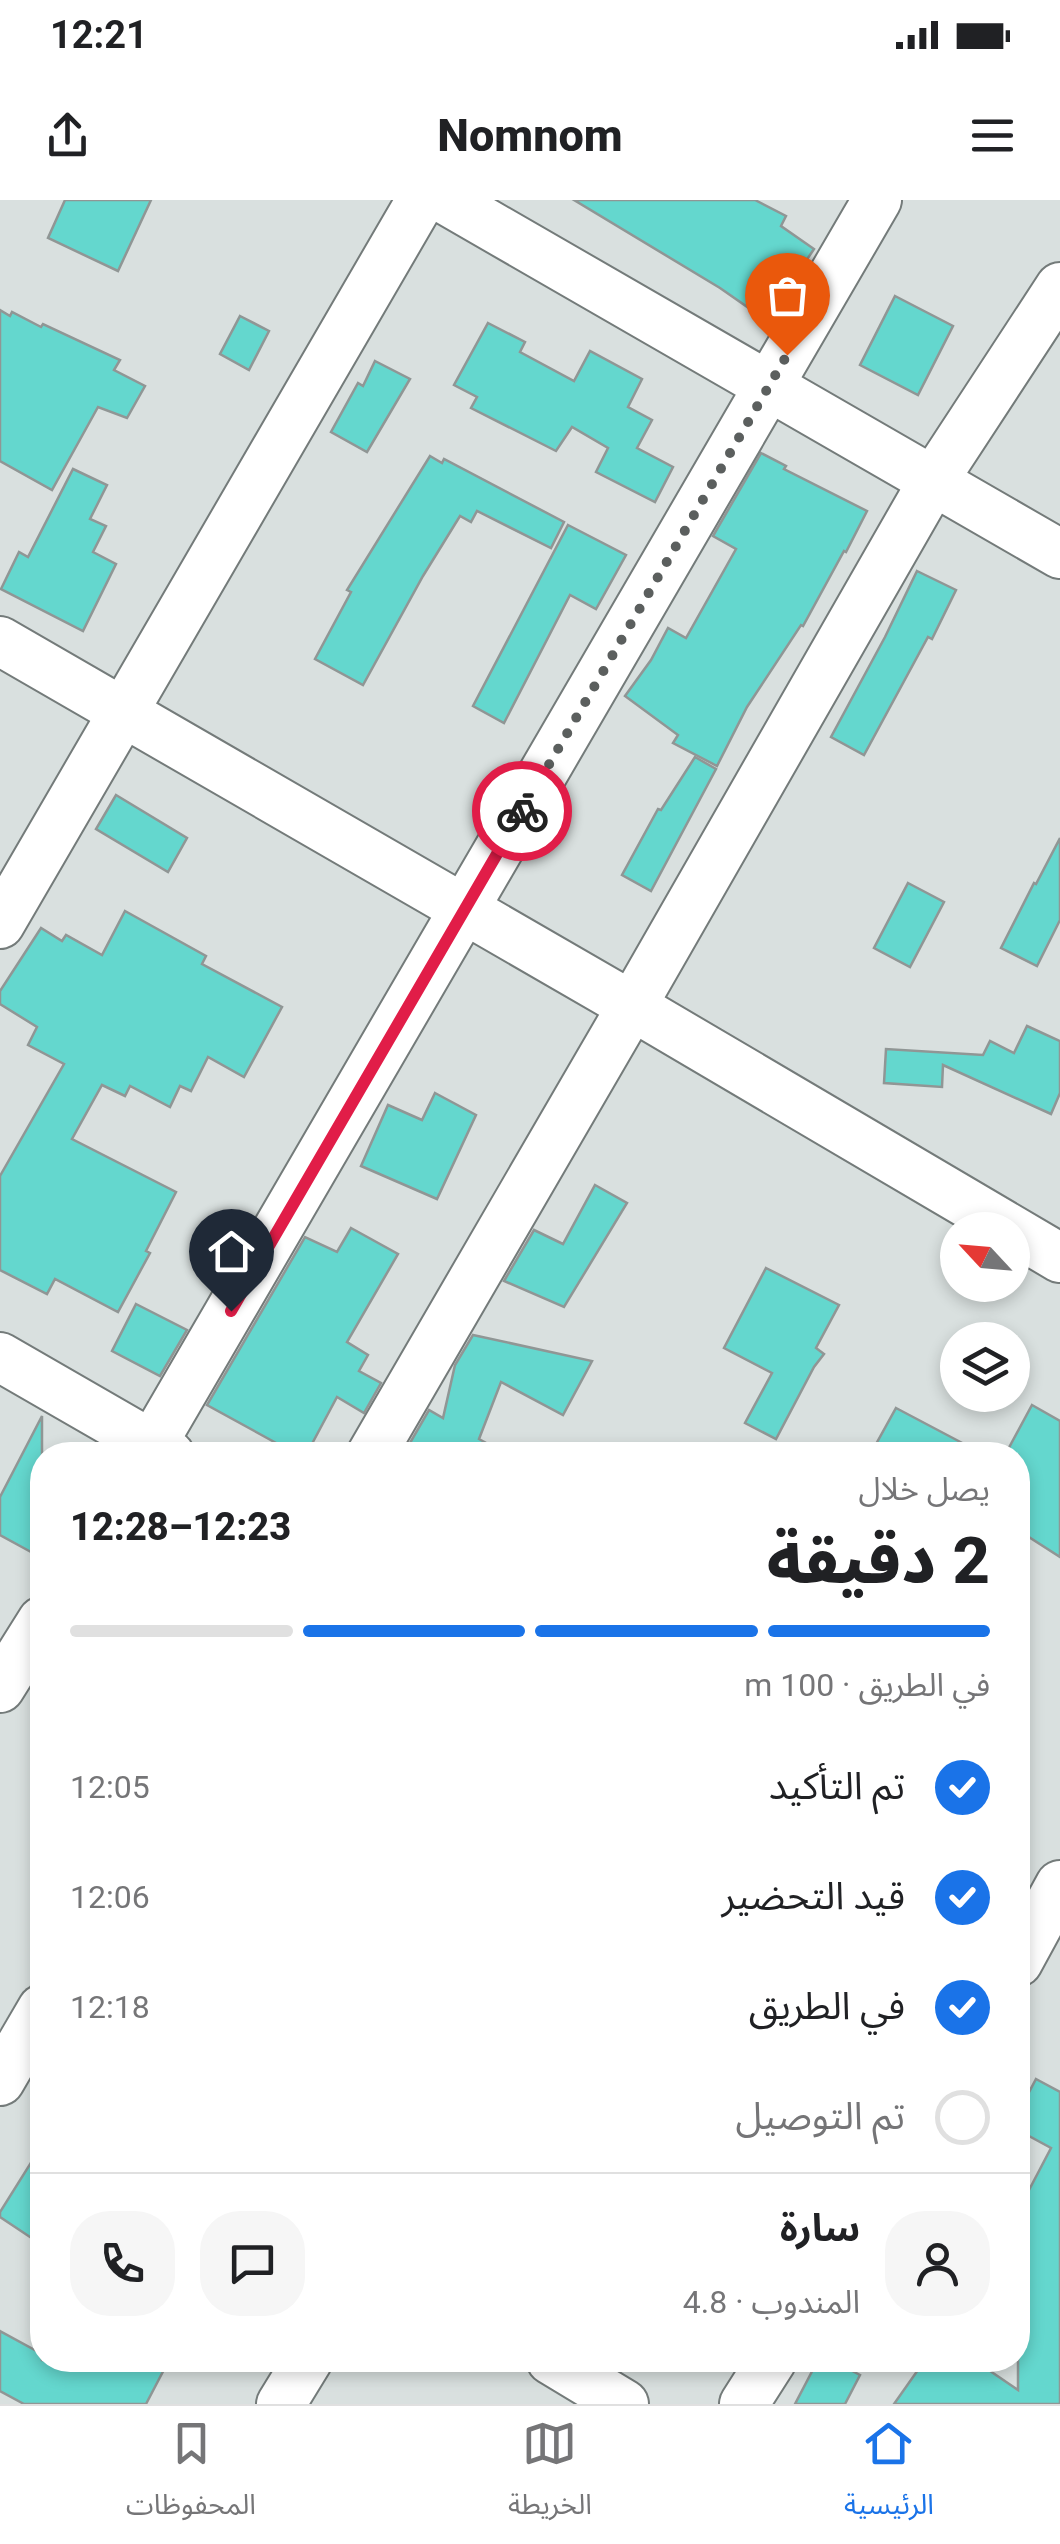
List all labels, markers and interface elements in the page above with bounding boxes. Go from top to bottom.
text: 12:21 [50,13,148,57]
icon: share [40,108,95,163]
icon: menu [965,108,1020,163]
text: Nomnom [437,109,623,162]
pin [745,253,830,356]
icon: bag [760,268,815,323]
courier [472,761,572,861]
icon: bike [495,784,550,839]
pin [189,1209,274,1312]
north arrow [940,1212,1030,1302]
map controls [940,1212,1030,1412]
icon: home [204,1224,259,1279]
button: layers [940,1322,1030,1412]
text: يصل خلال [859,1470,990,1508]
text: 12:23–12:28 [70,1505,291,1549]
text: 2 دقيقة [767,1523,990,1599]
text: في الطريق · 100 m [744,1666,990,1704]
icon: check [935,1760,990,1815]
text: تم التأكيد [769,1764,905,1808]
text: 12:05 [70,1768,150,1806]
icon: check [935,1870,990,1925]
text: قيد التحضير [722,1874,905,1918]
text: 12:06 [70,1878,150,1916]
icon: check [935,1980,990,2035]
text: في الطريق [749,1984,905,2028]
text: 12:18 [70,1988,150,2026]
text: تم التوصيل [736,2094,905,2138]
text: سارة [780,2206,860,2250]
button: phone [70,2211,175,2316]
button: chat [200,2211,305,2316]
button: person [885,2211,990,2316]
text: المندوب · 4.8 [683,2283,860,2321]
tab: المحفوظات [126,2416,256,2535]
tab: الخريطة [508,2416,592,2535]
tab: الرئيسية [844,2416,934,2535]

